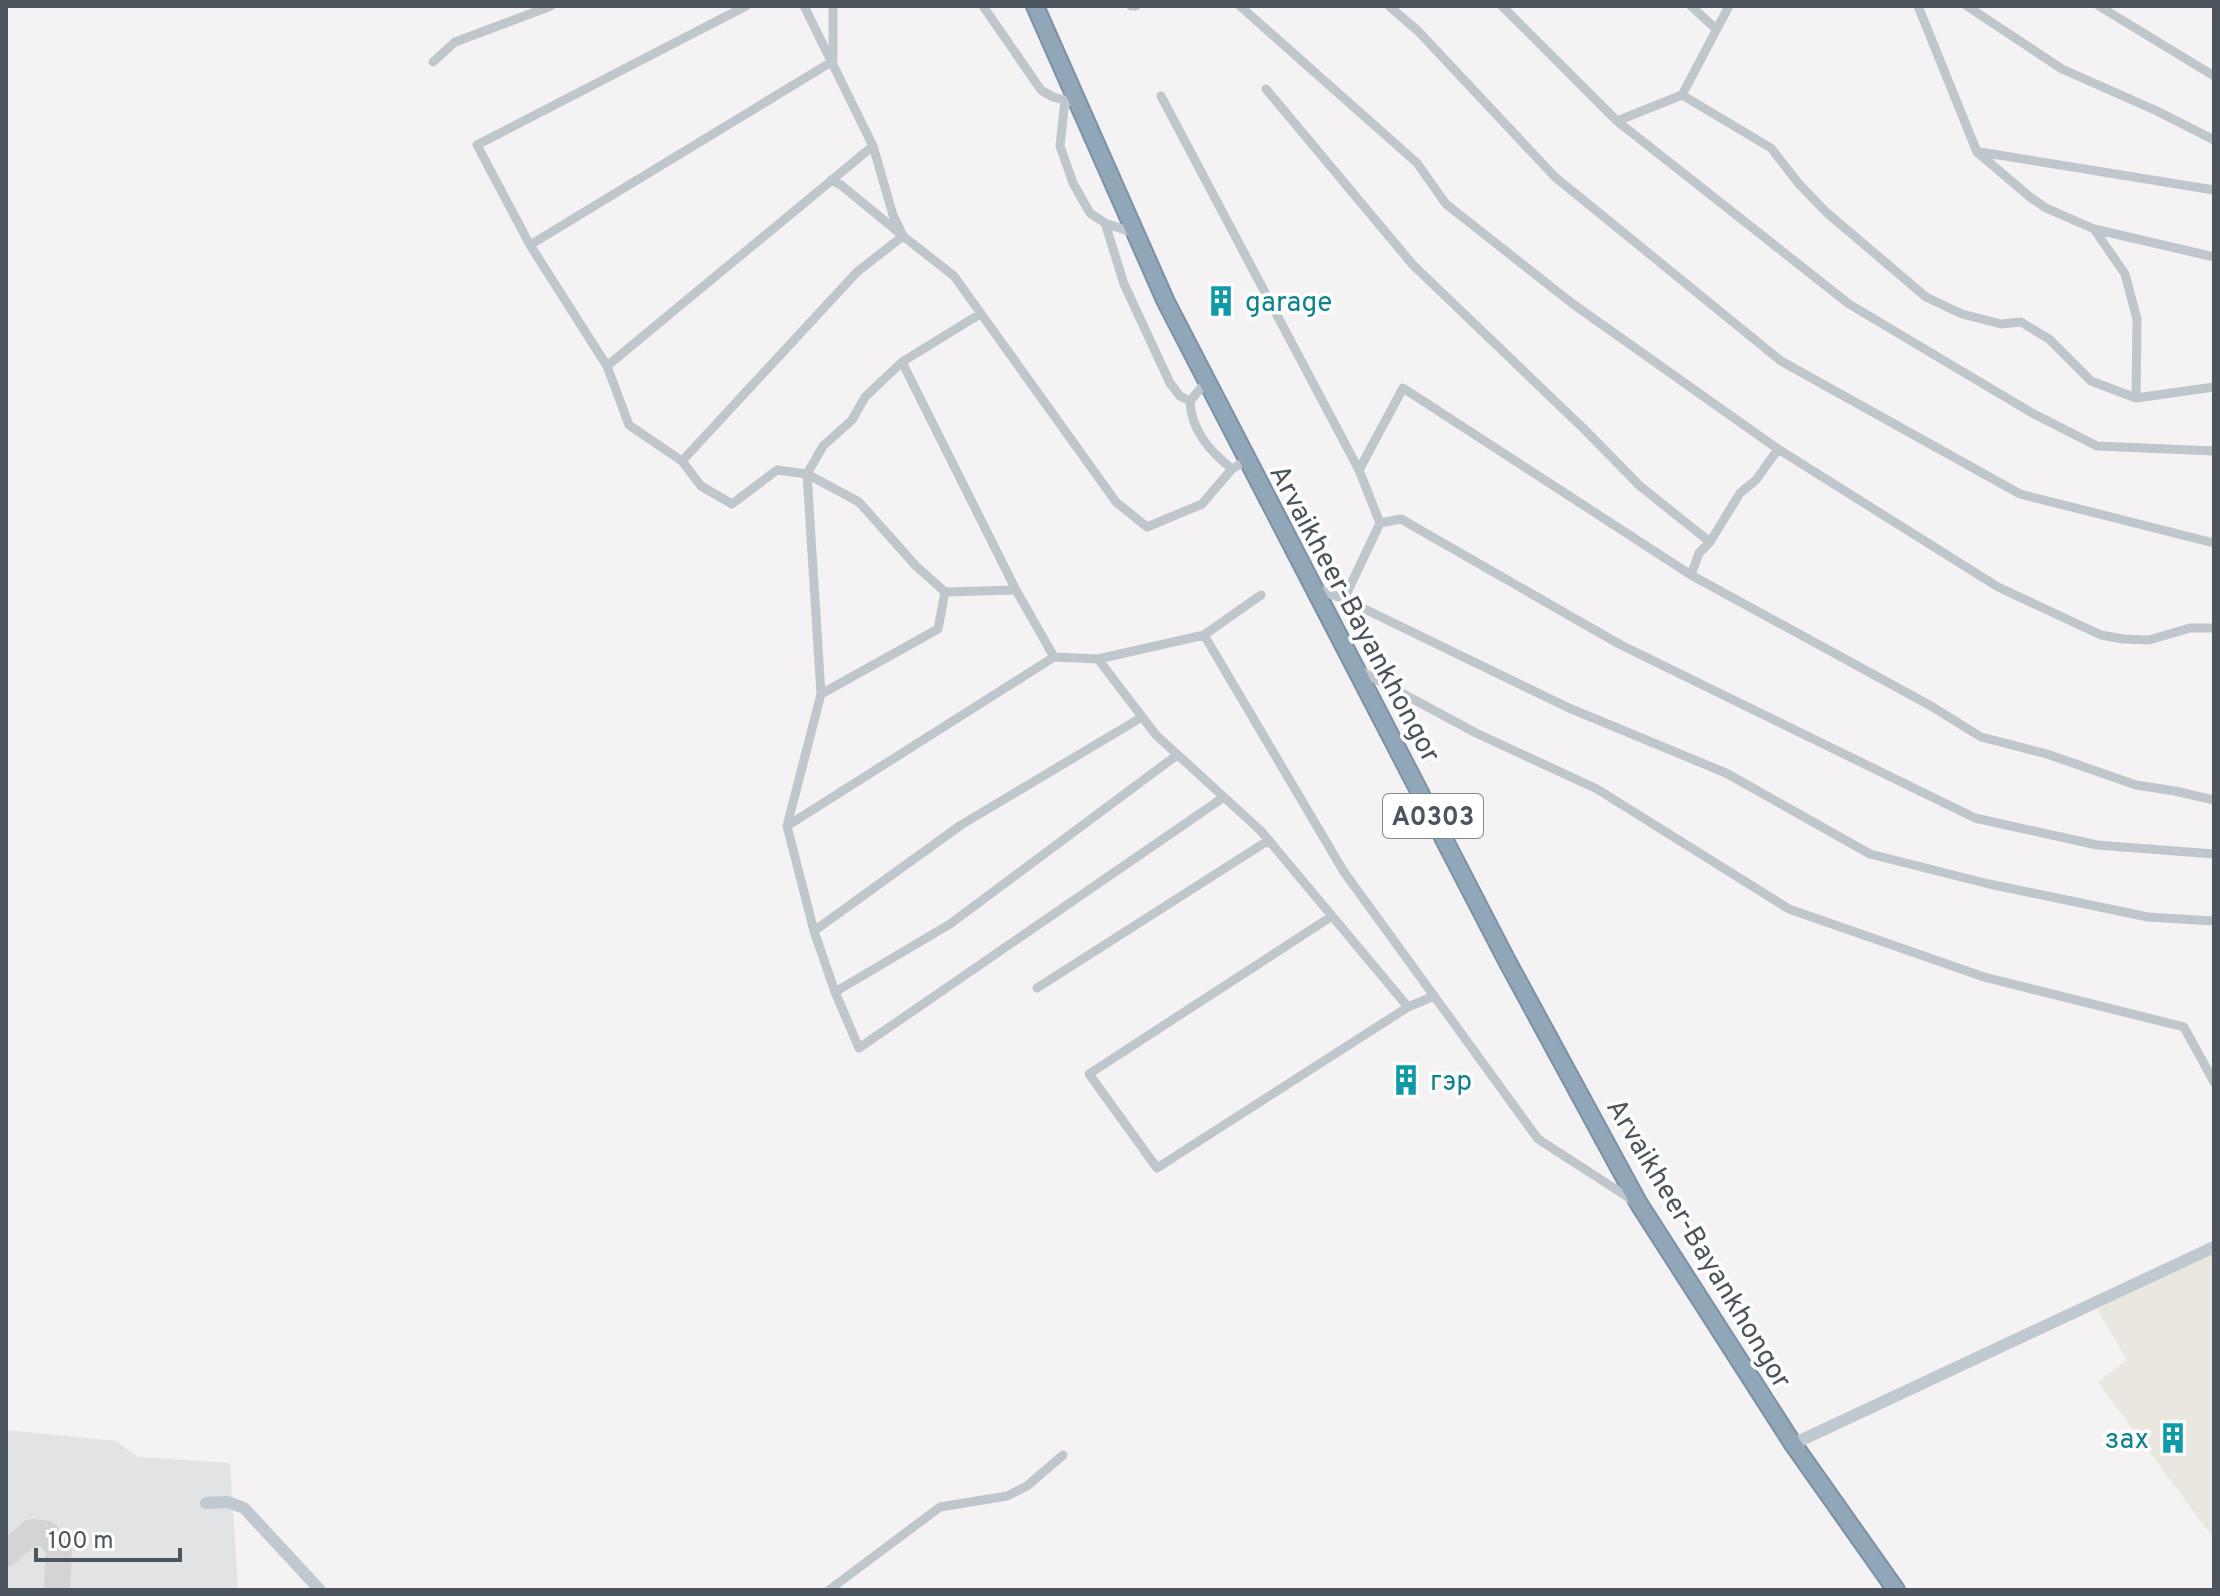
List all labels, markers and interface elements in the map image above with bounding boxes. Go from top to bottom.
building icon: garage [1204,284,1238,318]
place label: garage [1245,286,1332,322]
street label: Arvaikheer-Bayankhongor [1260,459,1447,770]
road number: A0303 [1383,794,1483,838]
building icon: гэр [1389,1063,1423,1097]
place label: гэр [1430,1065,1472,1101]
street label: Arvaikheer-Bayankhongor [1596,1093,1798,1396]
building icon: зах [2156,1421,2190,1455]
place label: зах [2105,1423,2149,1459]
scale bar [36,1512,180,1562]
text: 100 m [48,1527,114,1557]

